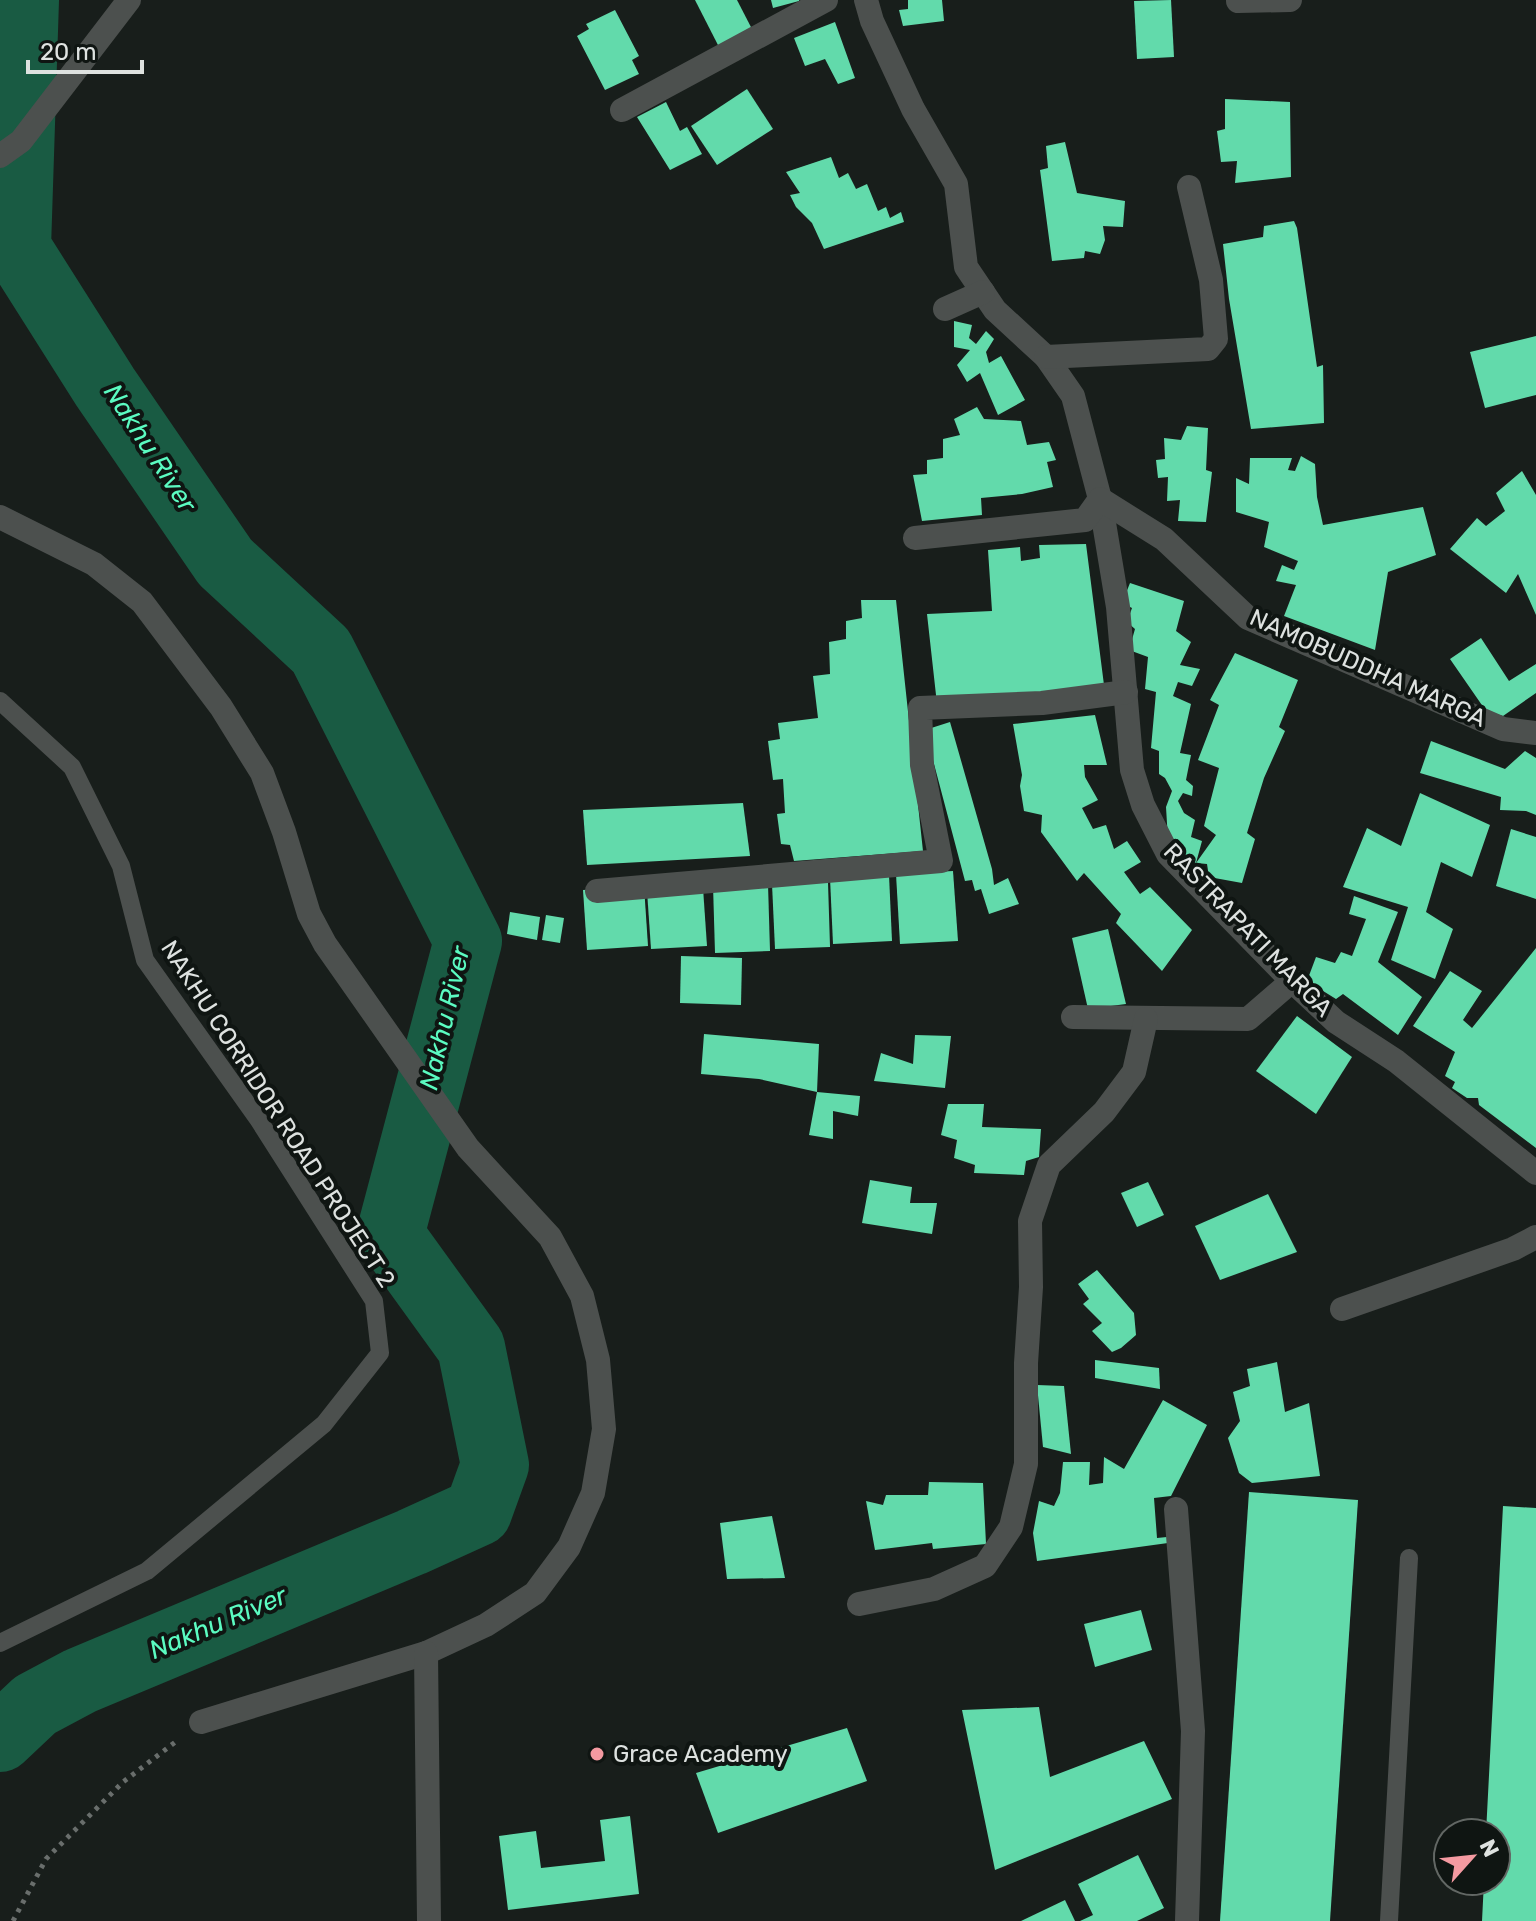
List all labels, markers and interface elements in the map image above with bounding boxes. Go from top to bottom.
scale bar [28,24,142,74]
text: 20 m [40,38,97,66]
water label: Nakhu River [97,378,203,519]
street label: NAMOBUDDHA MARGA [1246,603,1490,733]
street label: RASTRAPATI MARGA [1158,838,1338,1022]
street label: NAKHU CORRIDOR ROAD PROJECT 2 [155,935,401,1293]
water label: Nakhu River [413,942,477,1093]
water label: Nakhu River [145,1580,292,1666]
place label: Grace Academy [613,1740,788,1768]
marker: Grace Academy [588,1745,606,1763]
north arrow [1432,1817,1512,1897]
text: N [1474,1835,1505,1861]

